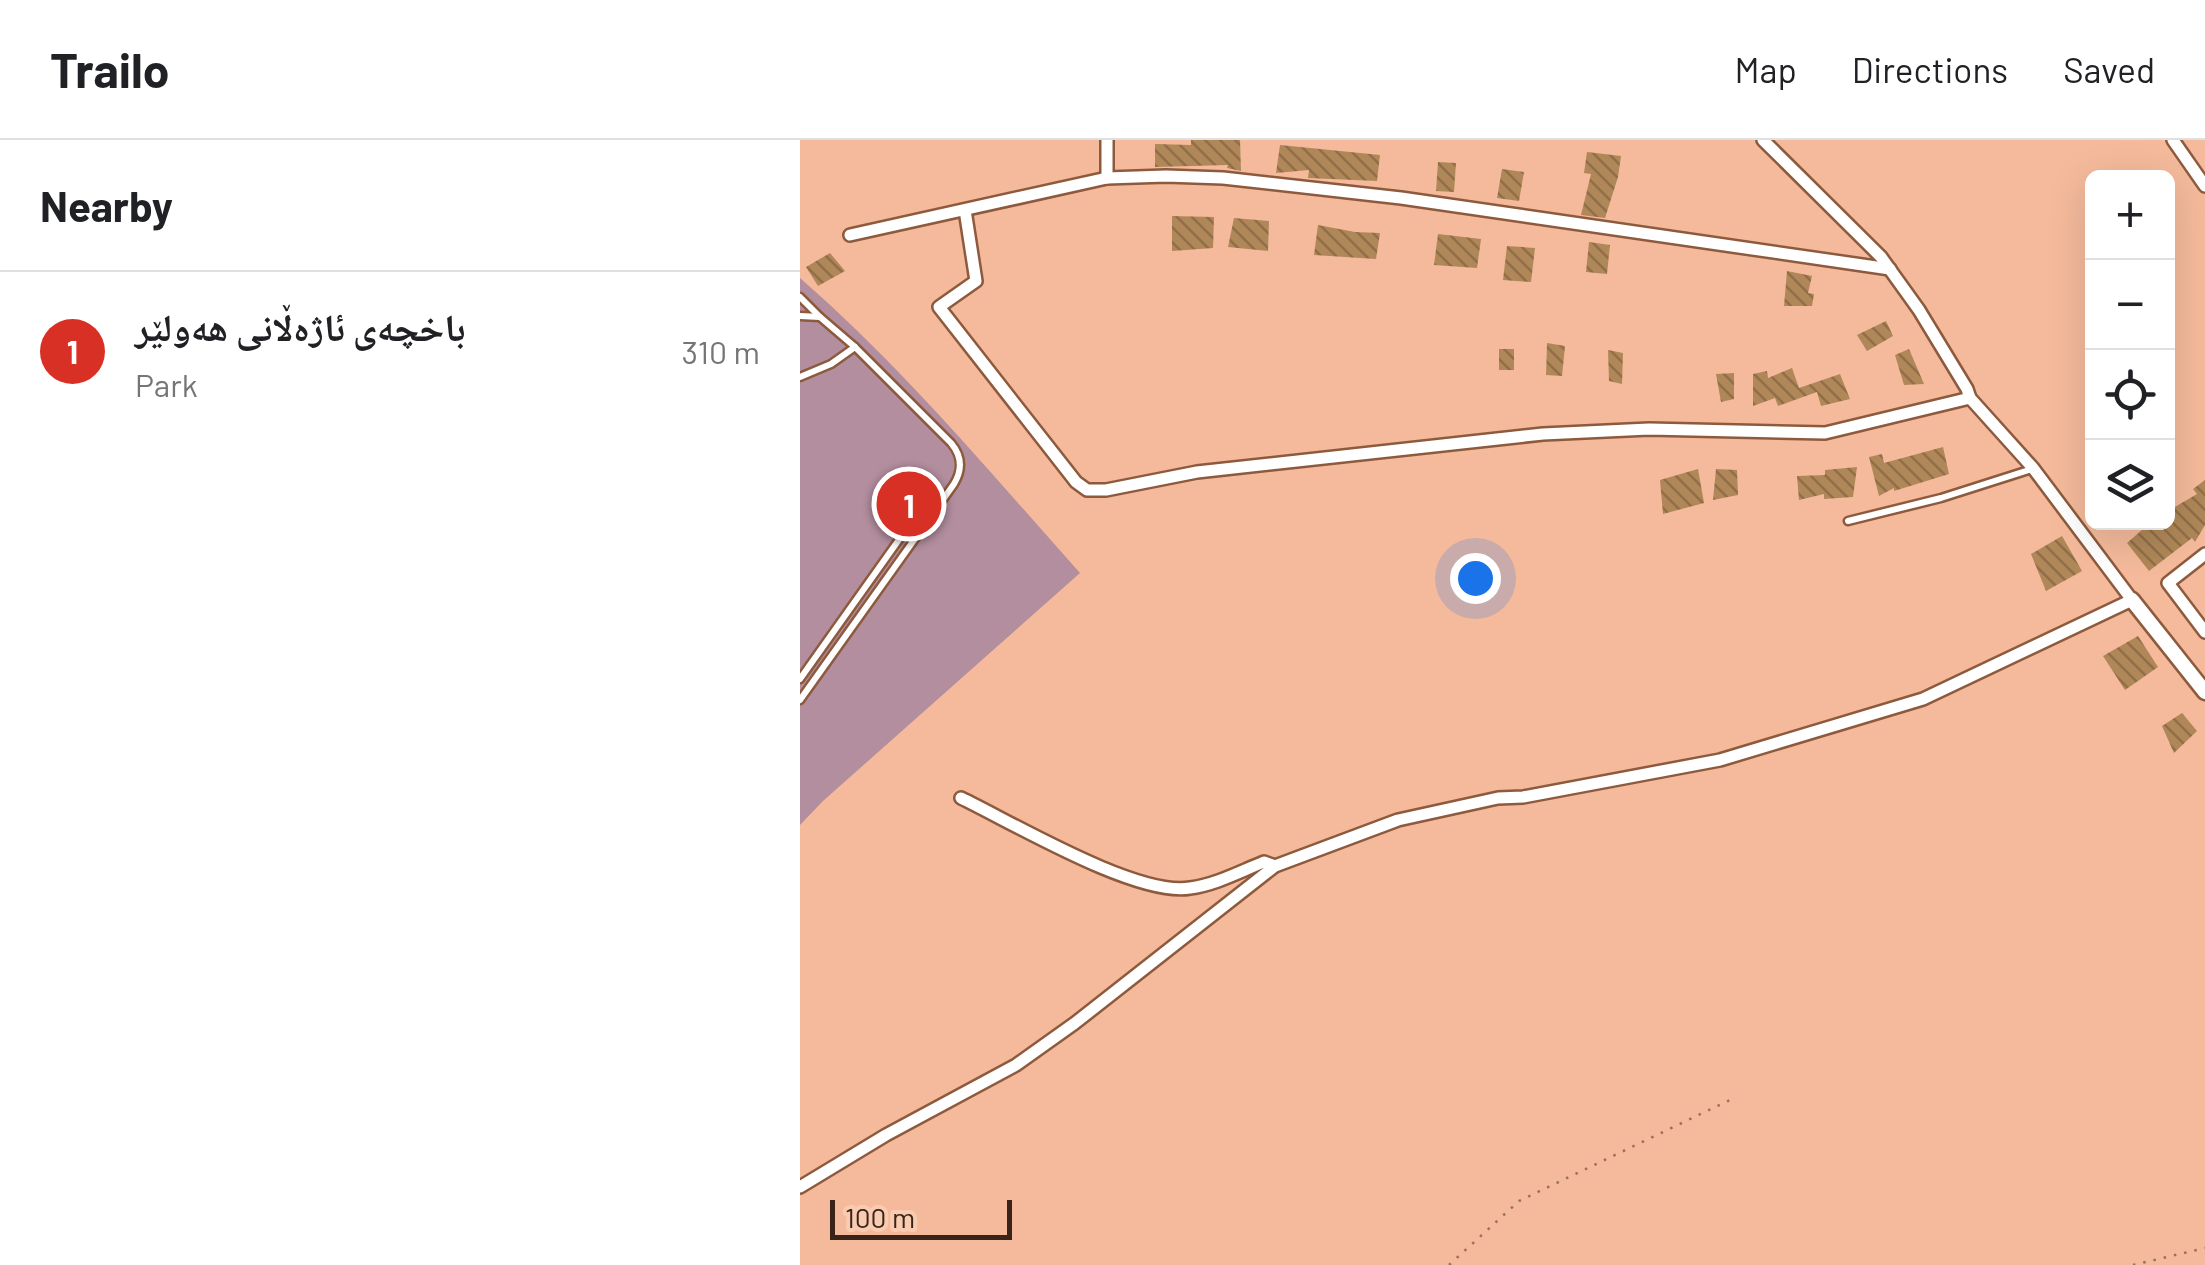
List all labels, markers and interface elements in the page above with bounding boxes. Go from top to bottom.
text: Trailo [50,40,169,98]
text: Map [1735,48,1797,90]
text: Directions [1852,48,2008,90]
text: Saved [2063,48,2155,90]
map controls [2085,170,2175,530]
button: + [2085,170,2175,260]
text: Nearby [40,180,173,230]
button: − [2085,260,2175,350]
text: باخچەی ئاژەڵانی هەولێر [135,303,466,349]
text: 1 [67,332,78,370]
text: 310 m [682,332,760,370]
button: locate [2085,350,2175,440]
text: Park [135,365,198,403]
button: layers [2085,440,2175,530]
pin: 1 [876,466,942,542]
your location [1450,553,1501,604]
scale bar [830,1195,1012,1240]
text: 100 m [845,1200,915,1234]

